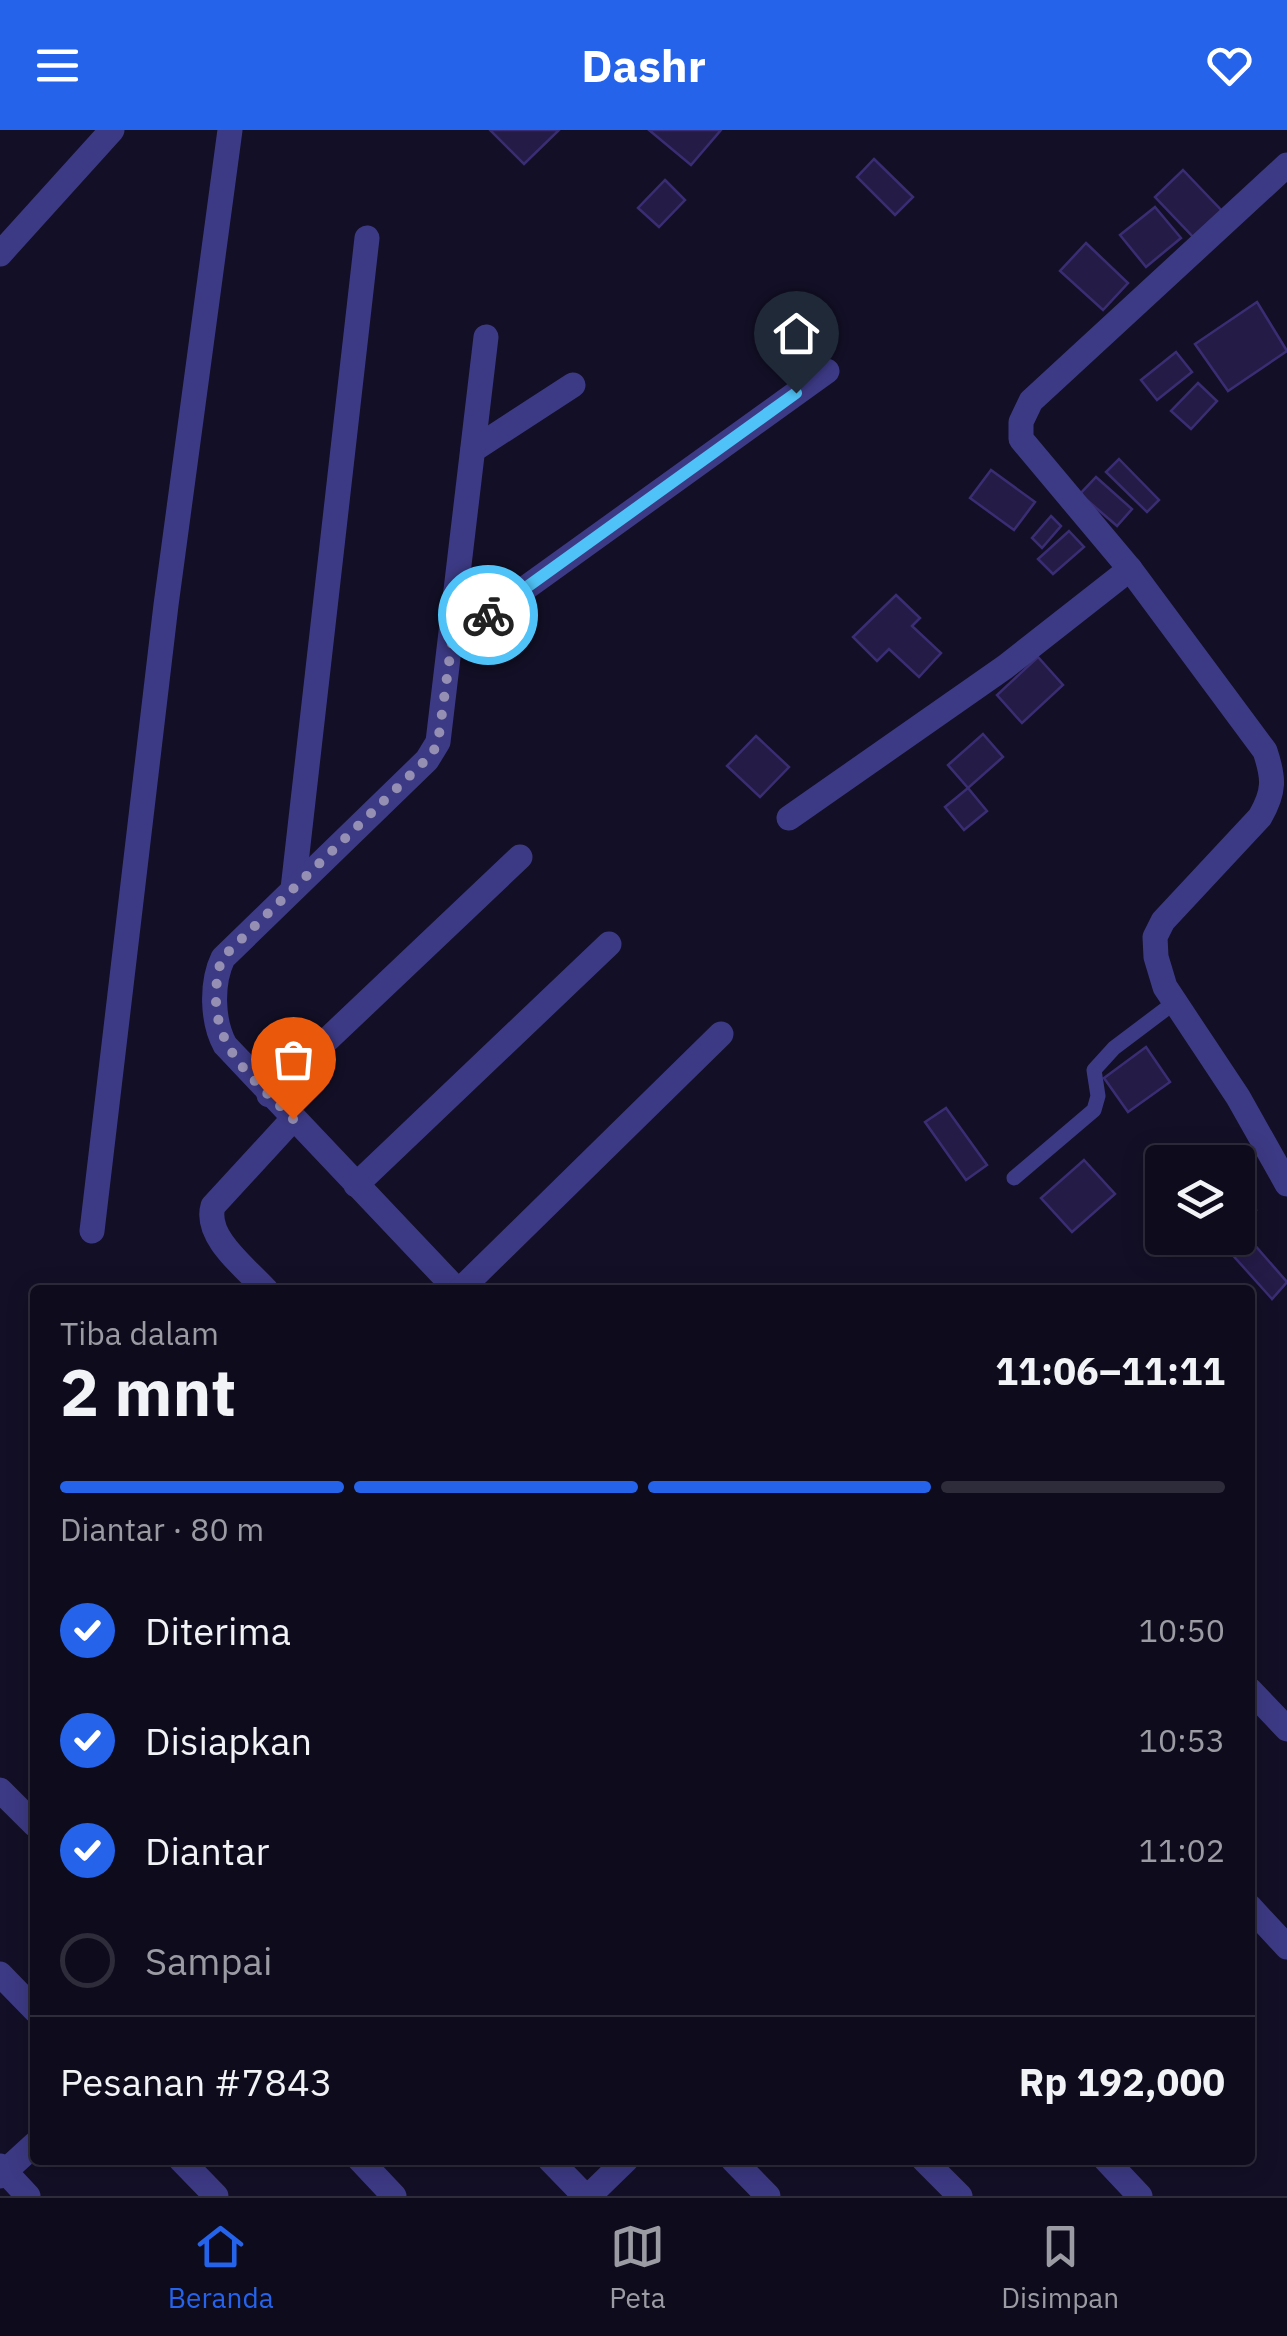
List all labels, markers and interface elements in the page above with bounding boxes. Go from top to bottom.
text: Dashr [581,36,706,94]
icon: menu [30,38,85,93]
icon: heart [1202,38,1257,93]
pin [754,291,839,394]
icon: home [769,306,824,361]
courier [438,565,538,665]
icon: bike [461,588,516,643]
pin [251,1017,336,1120]
icon: bag [266,1032,321,1087]
map controls [1145,1145,1255,1255]
button: layers [1145,1145,1255,1255]
text: Tiba dalam [60,1312,219,1354]
text: 11:06–11:11 [995,1346,1225,1395]
text: 2 mnt [60,1349,236,1434]
text: Diantar · 80 m [60,1508,264,1550]
icon: check [60,1603,115,1658]
text: Diterima [145,1606,291,1655]
text: 10:50 [1139,1609,1225,1651]
icon: check [60,1713,115,1768]
text: Disiapkan [145,1716,312,1765]
text: 10:53 [1139,1719,1225,1761]
icon: check [60,1823,115,1878]
text: Diantar [145,1826,269,1875]
text: 11:02 [1139,1829,1225,1871]
text: Sampai [145,1936,272,1985]
text: Pesanan #7843 [60,2057,333,2106]
text: Rp 192,000 [1019,2057,1225,2106]
tab: Beranda [168,2219,274,2316]
tab: Peta [609,2219,666,2316]
tab: Disimpan [1001,2219,1119,2316]

